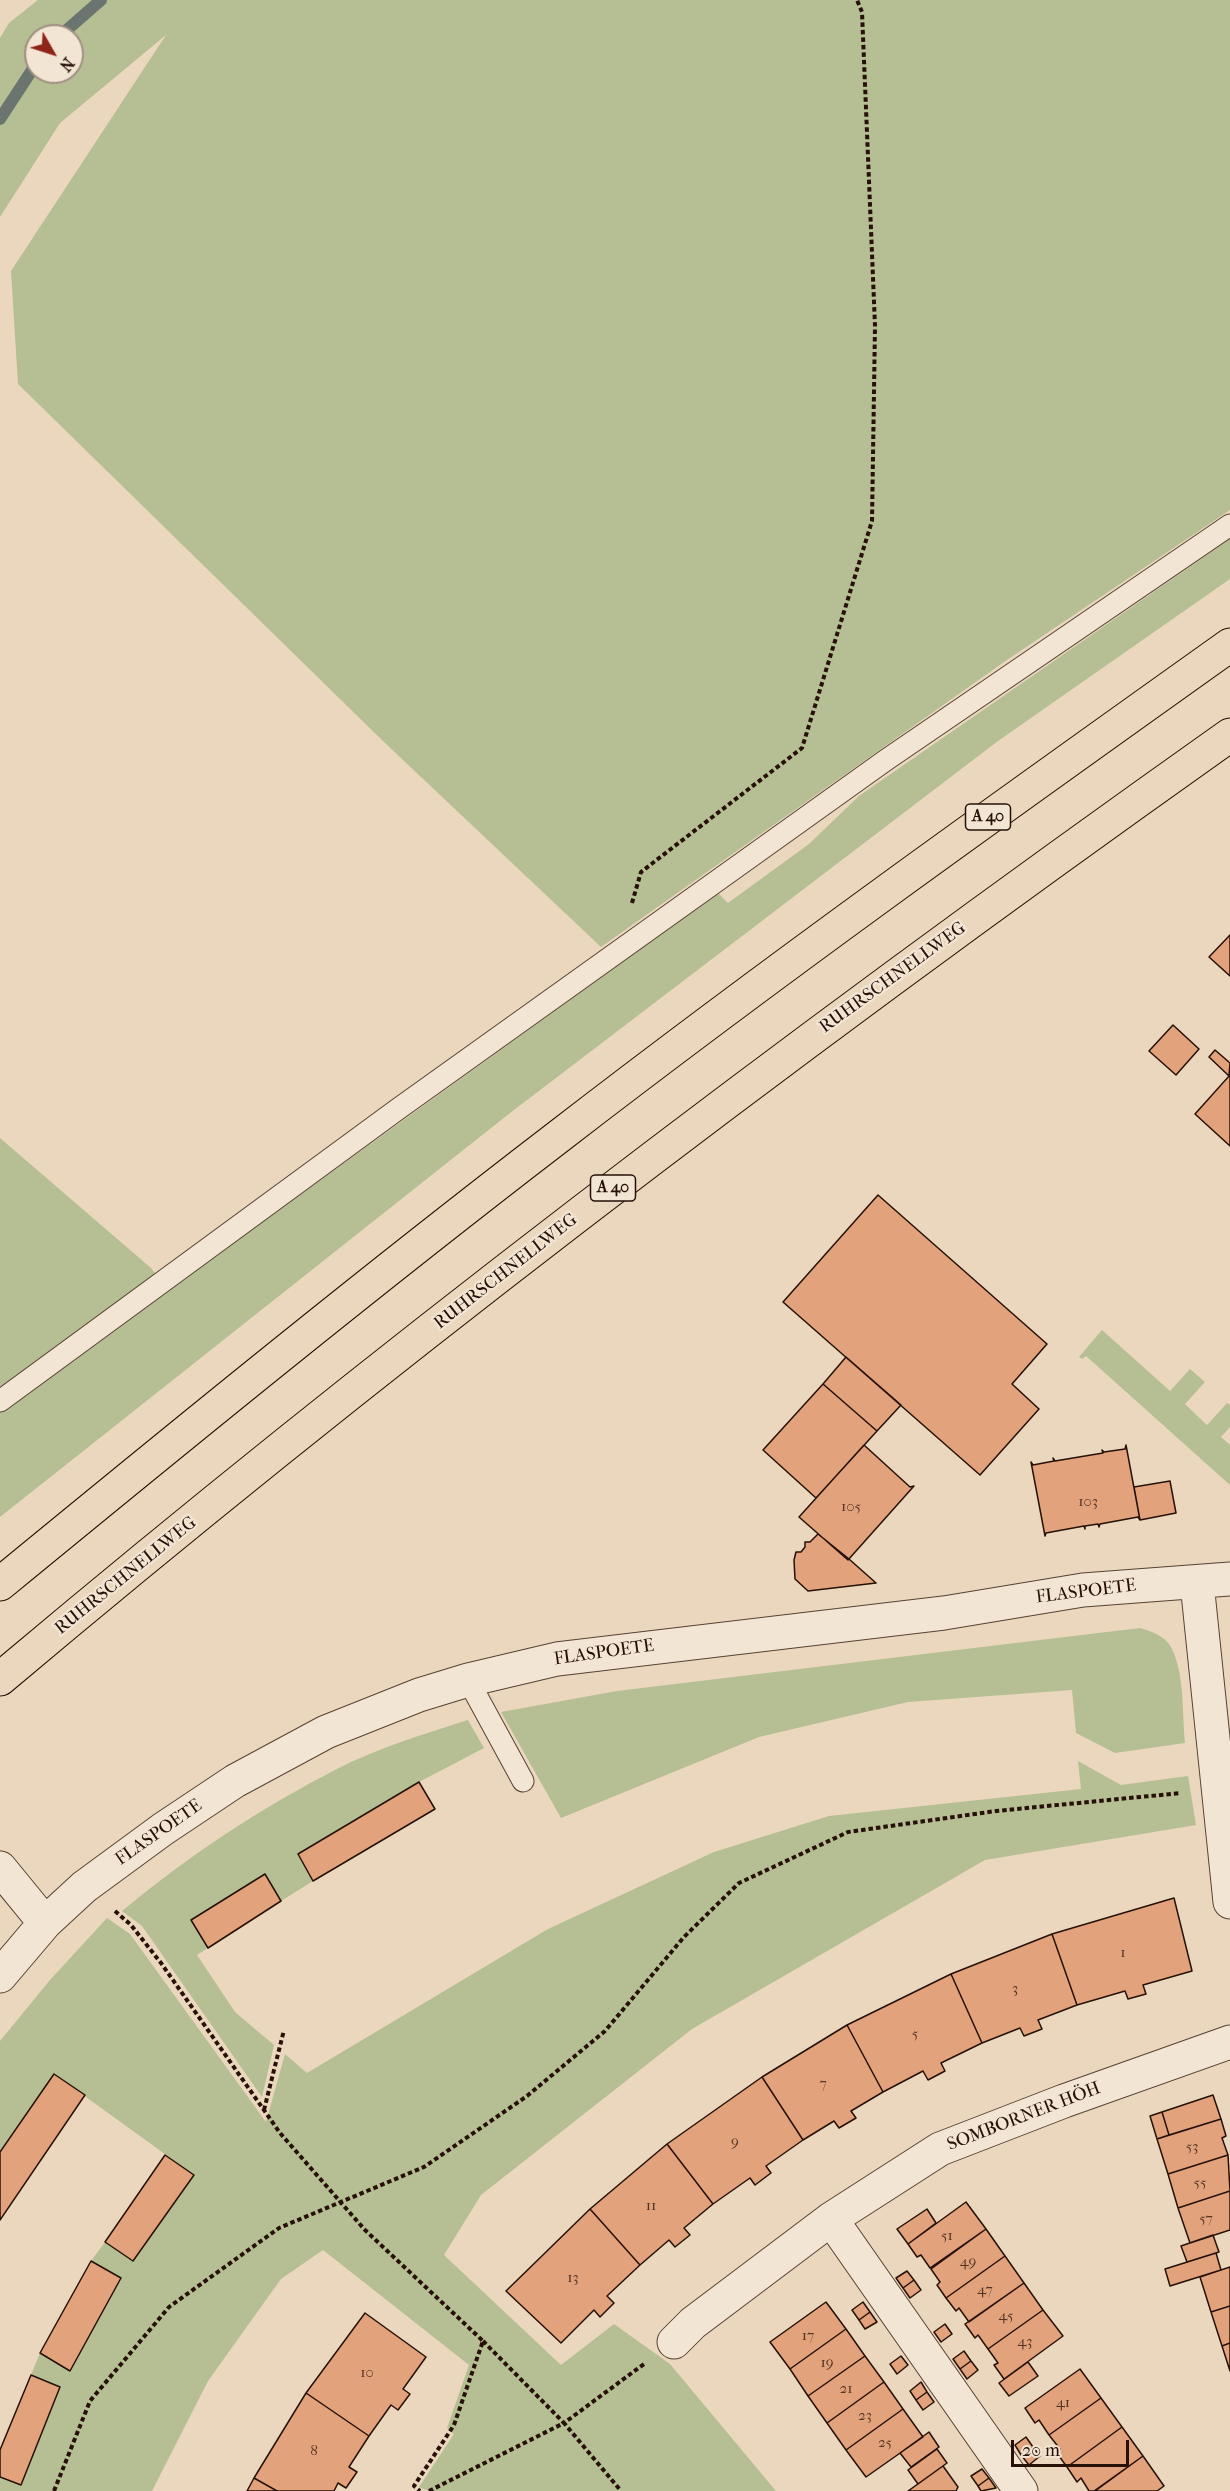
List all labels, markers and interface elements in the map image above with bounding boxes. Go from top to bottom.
north arrow [24,24,84,84]
text: N [56,54,78,75]
road number: A 40 [966,804,1010,830]
street label: RUHRSCHNELLWEG [816,918,970,1038]
road number: A 40 [590,1175,636,1201]
street label: RUHRSCHNELLWEG [430,1209,582,1335]
house number: 103 [1078,1493,1098,1511]
house number: 105 [841,1498,861,1516]
street label: RUHRSCHNELLWEG [51,1512,201,1640]
street label: FLASPOETE [1035,1575,1137,1609]
street label: FLASPOETE [553,1635,655,1671]
street label: FLASPOETE [112,1795,206,1871]
house number: 1 [1120,1944,1126,1962]
house number: 3 [1012,1980,1018,1998]
house number: 5 [912,2025,918,2043]
house number: 7 [819,2075,827,2093]
street label: SOMBORNER HÖH [944,2078,1104,2156]
house number: 9 [731,2133,739,2151]
house number: 53 [1186,2138,1198,2156]
house number: 55 [1194,2174,1206,2192]
house number: 11 [646,2197,656,2215]
house number: 57 [1199,2210,1213,2228]
house number: 51 [941,2227,953,2245]
house number: 49 [960,2253,976,2271]
house number: 13 [567,2269,579,2287]
house number: 47 [977,2281,993,2299]
house number: 45 [999,2307,1013,2325]
house number: 17 [802,2327,814,2345]
house number: 43 [1017,2333,1033,2351]
house number: 19 [820,2354,834,2372]
house number: 10 [360,2364,374,2382]
house number: 21 [839,2380,853,2398]
house number: 41 [1056,2394,1070,2412]
house number: 23 [858,2407,872,2425]
scale bar [1014,2428,1132,2466]
house number: 25 [878,2434,892,2452]
text: 20 m [1022,2440,1060,2461]
house number: 8 [310,2442,318,2460]

